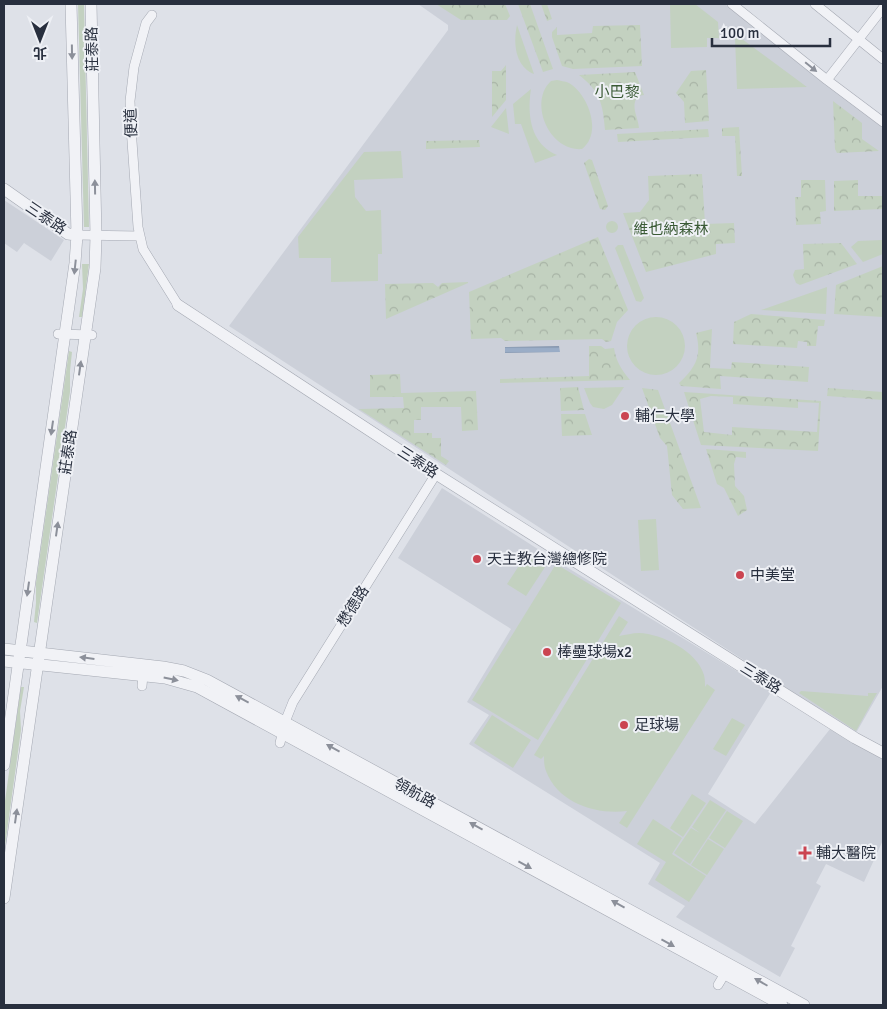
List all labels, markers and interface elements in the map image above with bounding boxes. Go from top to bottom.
north arrow [15,15,65,65]
scale bar [712,15,830,47]
text: 100 m [720,24,760,42]
street label: 莊泰路 [83,26,101,72]
text: 北 [33,44,47,61]
one-way arrow [69,45,77,61]
one-way arrow [804,61,817,72]
park label: 小巴黎 [594,83,640,101]
street label: 便道 [121,108,141,138]
one-way arrow [91,179,99,195]
street label: 三泰路 [22,198,70,238]
park label: 維也納森林 [633,220,709,238]
one-way arrow [70,260,78,276]
one-way arrow [77,360,85,376]
place label: 輔仁大學 [635,407,695,425]
marker: 輔仁大學 [619,410,631,422]
one-way arrow [48,421,56,437]
street label: 莊泰路 [56,428,80,476]
street label: 三泰路 [394,442,442,482]
one-way arrow [53,521,61,537]
place label: 天主教台灣總修院 [487,550,607,568]
marker: 天主教台灣總修院 [471,553,483,565]
place label: 中美堂 [750,566,795,584]
marker: 中美堂 [734,569,746,581]
one-way arrow [24,581,32,597]
street label: 懋德路 [333,582,373,630]
place label: 棒壘球場x2 [557,643,632,661]
marker: 棒壘球場x2 [541,646,553,658]
one-way arrow [78,654,94,662]
street label: 三泰路 [737,658,785,698]
one-way arrow [164,676,180,684]
one-way arrow [235,695,249,703]
place label: 足球場 [634,716,679,734]
marker: 足球場 [618,719,630,731]
one-way arrow [326,744,340,753]
street label: 領航路 [391,774,439,812]
one-way arrow [12,807,20,823]
one-way arrow [468,822,483,830]
place label: 輔大醫院 [816,844,876,862]
marker: 輔大醫院 [798,846,812,860]
one-way arrow [518,861,532,869]
one-way arrow [612,899,625,908]
one-way arrow [660,939,675,947]
one-way arrow [754,977,768,986]

